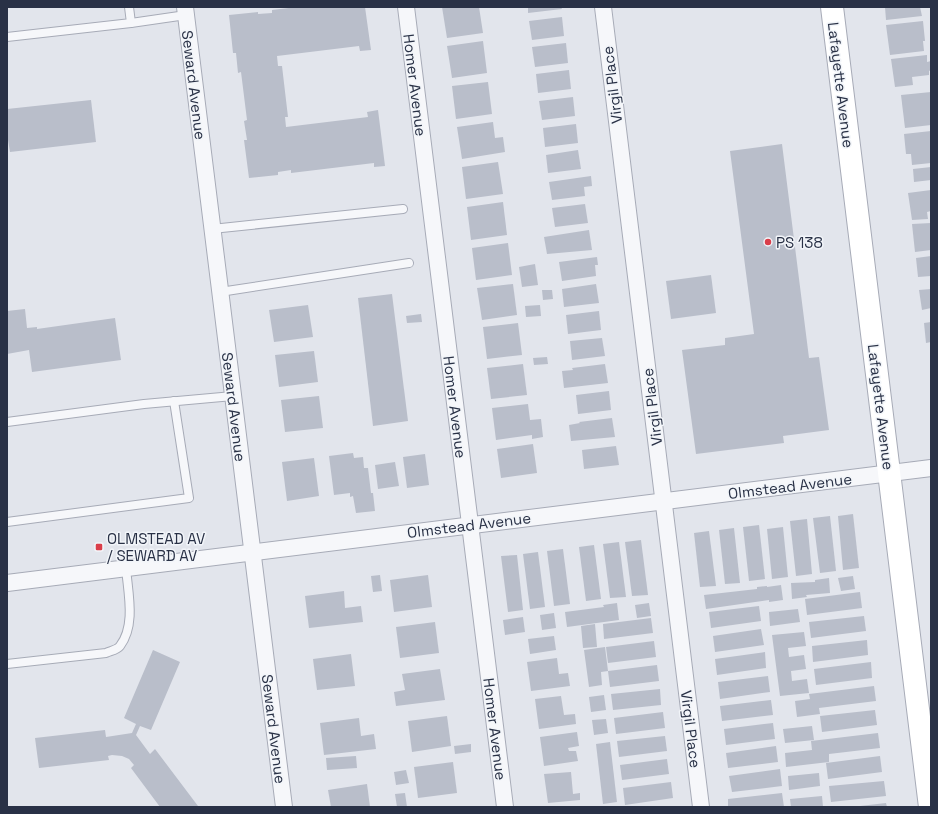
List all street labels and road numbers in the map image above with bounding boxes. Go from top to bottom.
street label: Lafayette Avenue [824,21,858,149]
street label: Seward Avenue [178,29,210,141]
street label: Homer Avenue [399,33,431,137]
street label: Virgil Place [598,45,626,125]
street label: Lafayette Avenue [864,343,898,471]
street label: Seward Avenue [218,351,250,463]
street label: Homer Avenue [439,355,471,459]
street label: Virgil Place [638,367,666,447]
street label: Olmstead Avenue [727,469,853,503]
street label: Olmstead Avenue [406,508,532,542]
street label: Seward Avenue [258,673,290,785]
street label: Homer Avenue [479,677,511,781]
street label: Virgil Place [677,689,705,769]

